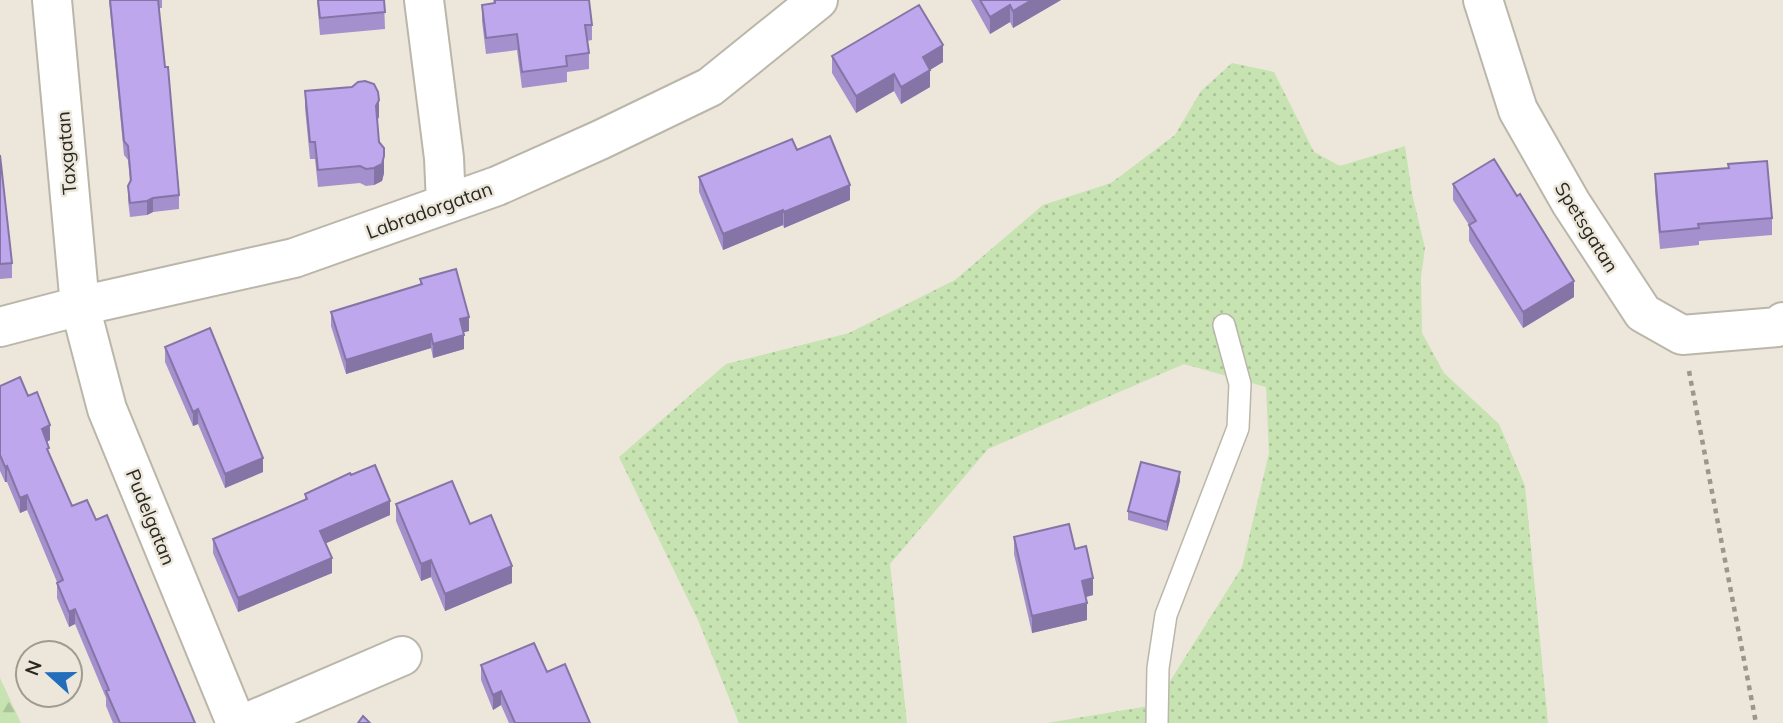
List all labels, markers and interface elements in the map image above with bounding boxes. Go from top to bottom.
street label: Taxgatan [50,110,82,196]
street label: Labradorgatan [363,176,495,244]
street label: Spetsgatan [1550,178,1624,276]
street label: Pudelgatan [121,465,181,569]
north arrow [14,639,84,709]
text: N [19,657,47,679]

